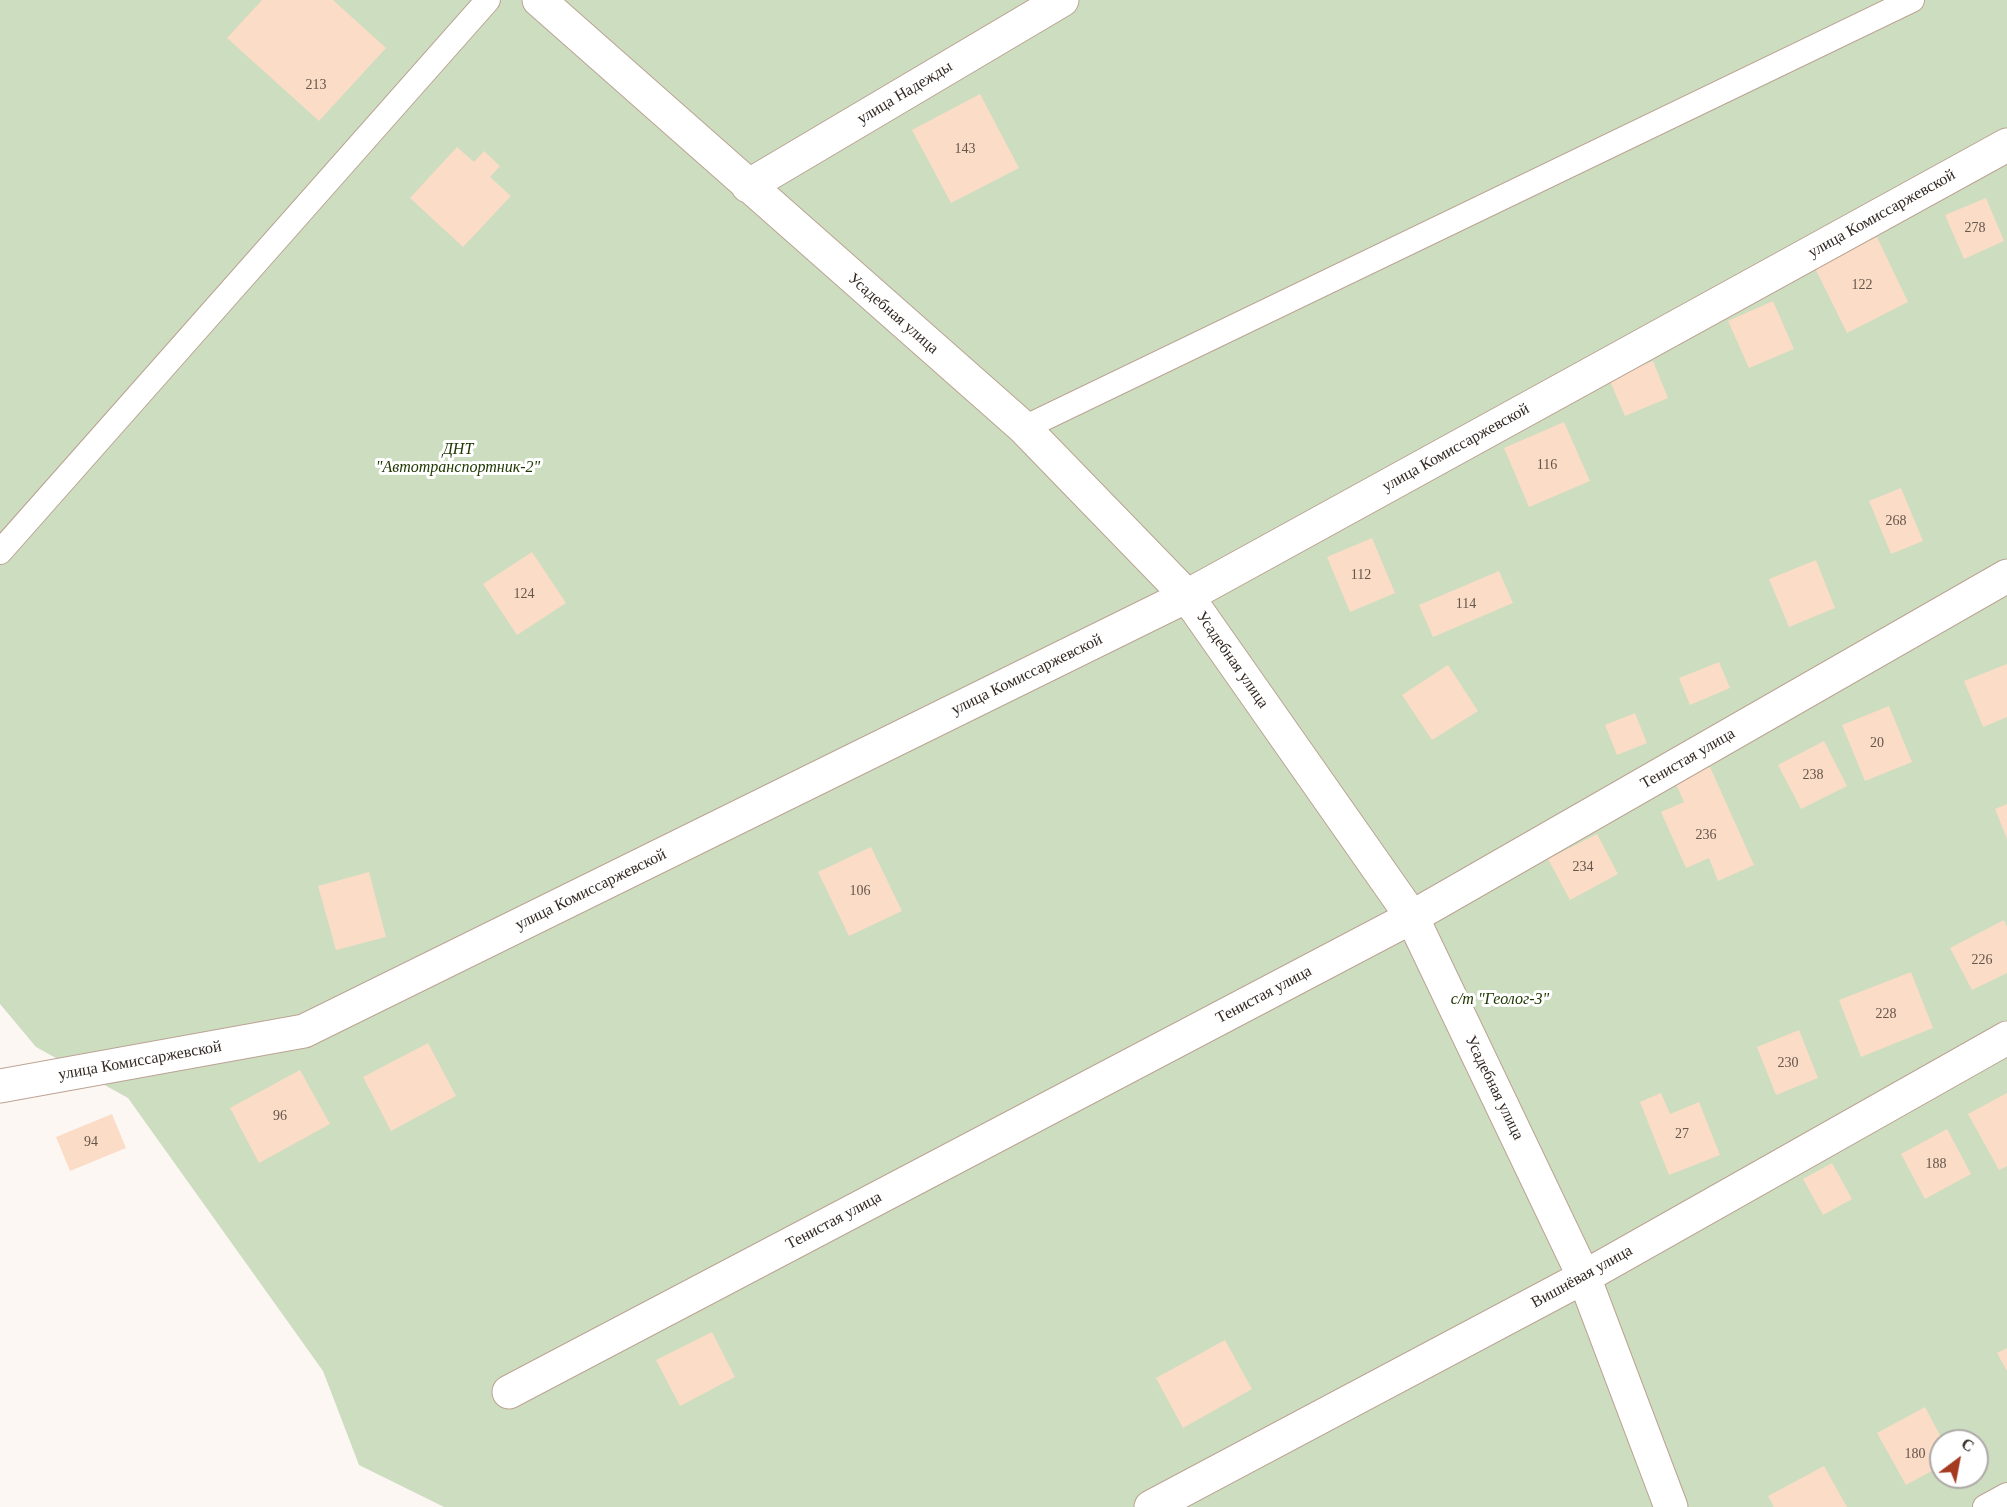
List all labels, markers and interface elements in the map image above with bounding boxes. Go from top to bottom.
street label: улица Надежды [854,57,956,129]
house number: 213 [306,77,326,93]
house number: 143 [954,141,976,157]
street label: улица Комиссаржевской [1805,166,1959,262]
house number: 278 [1964,220,1986,236]
street label: Усадебная улица [844,269,942,359]
house number: 122 [1852,277,1872,293]
street label: улица Комиссаржевской [1379,400,1533,496]
park label: ДНТ "Автотранспортник-2" [376,440,540,478]
house number: 116 [1537,457,1557,473]
house number: 268 [1886,513,1906,529]
house number: 112 [1351,567,1371,583]
house number: 124 [514,586,534,602]
house number: 114 [1456,596,1476,612]
street label: Усадебная улица [1192,608,1272,712]
street label: улица Комиссаржевской [949,630,1105,720]
street label: Тенистая улица [1637,724,1739,794]
house number: 20 [1870,735,1884,751]
house number: 238 [1802,767,1824,783]
house number: 236 [1696,827,1716,843]
street label: улица Комиссаржевской [513,845,669,935]
house number: 234 [1572,859,1594,875]
house number: 106 [850,883,870,899]
house number: 226 [1972,952,1992,968]
street label: Тенистая улица [1213,962,1315,1028]
park label: с/т "Геолог-3" [1451,990,1549,1010]
house number: 228 [1876,1006,1896,1022]
street label: Усадебная улица [1460,1033,1528,1143]
street label: улица Комиссаржевской [57,1037,223,1085]
house number: 230 [1778,1055,1798,1071]
house number: 96 [273,1108,287,1124]
house number: 27 [1675,1126,1689,1142]
house number: 94 [84,1134,98,1150]
house number: 188 [1926,1156,1946,1172]
street label: Тенистая улица [783,1188,885,1254]
street label: Вишнёвая улица [1528,1241,1636,1313]
north arrow [1929,1429,1989,1489]
text: С [1958,1435,1977,1455]
house number: 180 [1904,1446,1926,1462]

